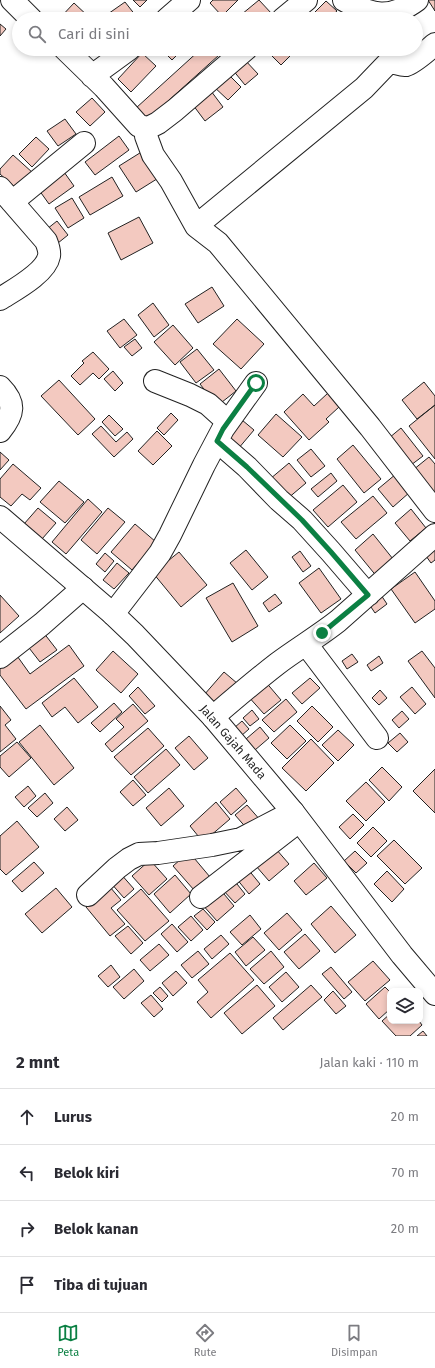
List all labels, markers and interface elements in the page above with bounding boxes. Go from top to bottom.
search box [12,12,423,56]
icon: search [26,23,48,45]
text: Cari di sini [58,25,130,43]
route start [247,374,265,392]
route end [313,624,331,642]
street label: Jalan Gajah Mada [197,702,269,782]
map controls [387,988,423,1024]
button: layers [387,988,423,1024]
text: 2 mnt [16,1052,60,1073]
text: Jalan kaki · 110 m [319,1055,419,1070]
icon: ahead [16,1106,38,1128]
text: Lurus [54,1108,92,1126]
text: 20 m [391,1109,419,1124]
icon: left [16,1162,38,1184]
text: Belok kiri [54,1164,119,1182]
text: 70 m [392,1165,419,1180]
icon: right [16,1218,38,1240]
text: Belok kanan [54,1220,138,1238]
text: 20 m [391,1221,419,1236]
icon: arrive [16,1274,38,1296]
text: Tiba di tujuan [54,1276,148,1294]
tab: Peta [57,1322,79,1359]
tab: Rute [194,1322,217,1359]
tab: Disimpan [331,1322,378,1359]

